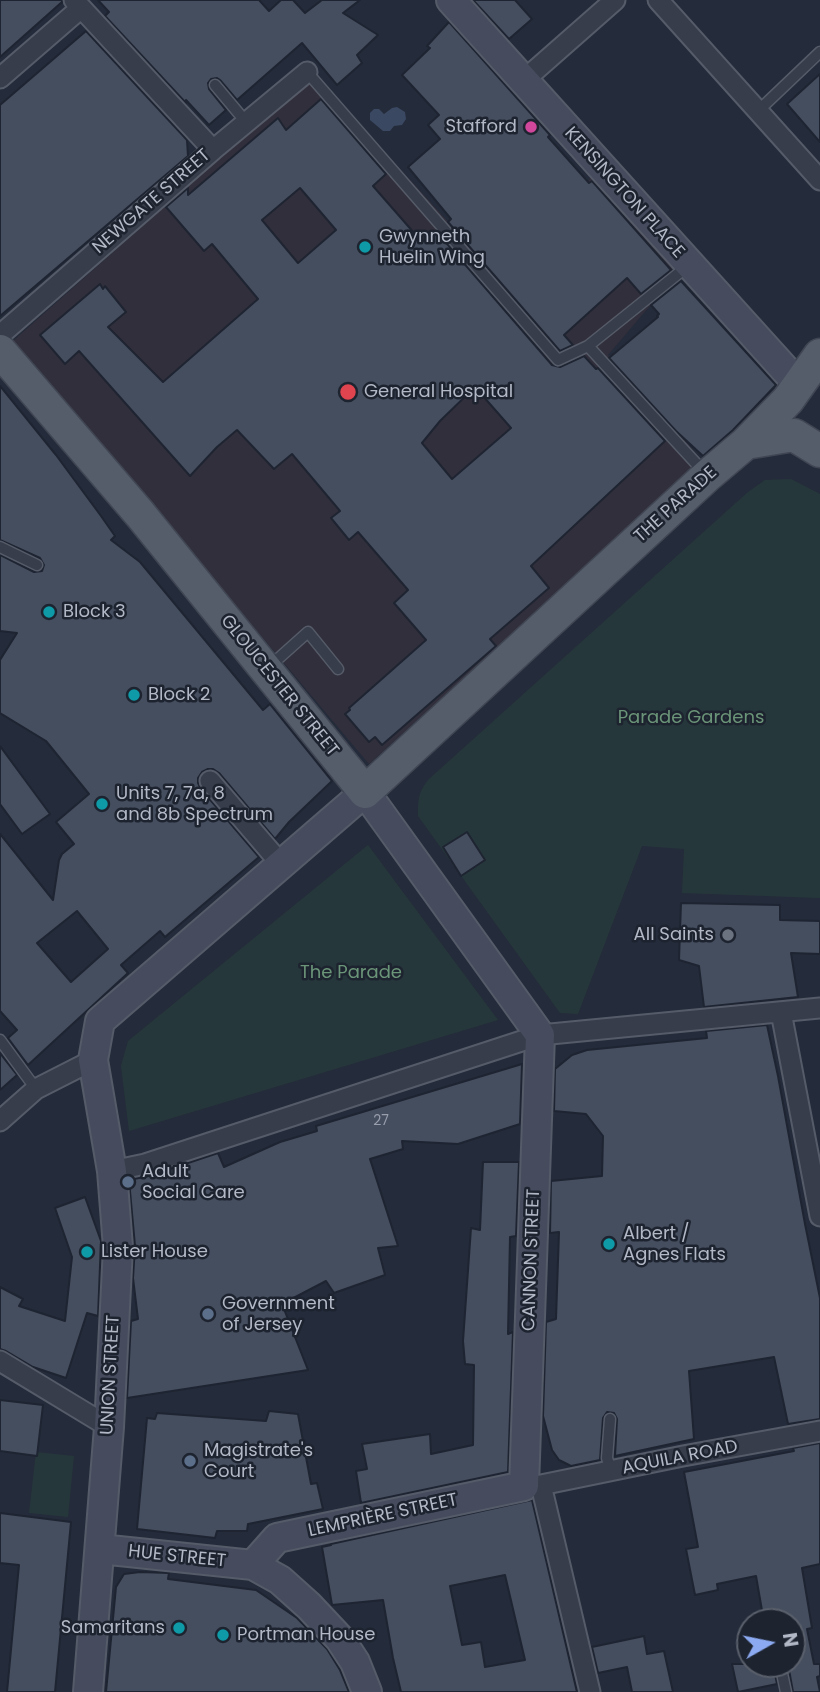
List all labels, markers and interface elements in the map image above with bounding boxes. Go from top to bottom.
place label: Stafford [445,116,517,138]
marker: Stafford [523,119,539,135]
street label: KENSINGTON PLACE [559,123,689,263]
street label: NEWGATE STREET [89,145,215,259]
place label: Gwynneth Huelin Wing [379,226,485,268]
marker: Gwynneth Huelin Wing [357,239,373,255]
place label: General Hospital [364,381,513,403]
marker: General Hospital [338,382,358,402]
street label: THE PARADE [630,462,722,548]
place label: Block 3 [63,601,126,623]
marker: Block 3 [41,604,57,620]
street label: GLOUCESTER STREET [215,611,343,761]
place label: Block 2 [148,684,210,706]
marker: Block 2 [126,687,142,703]
park label: Parade Gardens [618,707,764,729]
place label: Units 7, 7a, 8 and 8b Spectrum [116,783,273,826]
marker: Units 7, 7a, 8 and 8b Spectrum [94,796,110,812]
place label: All Saints [634,924,714,946]
marker: All Saints [720,927,736,943]
park label: The Parade [300,962,402,984]
house number: 27 [373,1113,389,1129]
place label: Adult Social Care [142,1161,245,1204]
marker: Adult Social Care [120,1174,136,1190]
street label: CANNON STREET [519,1188,545,1332]
place label: Albert / Agnes Flats [623,1223,726,1266]
marker: Albert / Agnes Flats [601,1236,617,1252]
place label: Lister House [101,1241,208,1263]
marker: Lister House [79,1244,95,1260]
place label: Government of Jersey [222,1293,335,1336]
marker: Government of Jersey [200,1306,216,1322]
street label: UNION STREET [97,1314,125,1436]
street label: AQUILA ROAD [620,1436,740,1480]
place label: Magistrate's Court [204,1440,313,1482]
marker: Magistrate's Court [182,1453,198,1469]
street label: LEMPRIÈRE STREET [306,1490,460,1542]
street label: HUE STREET [127,1541,227,1573]
north arrow [736,1608,806,1678]
place label: Samaritans [61,1617,165,1639]
marker: Samaritans [171,1620,187,1636]
place label: Portman House [237,1624,375,1646]
marker: Portman House [215,1627,231,1643]
text: N [776,1631,805,1649]

